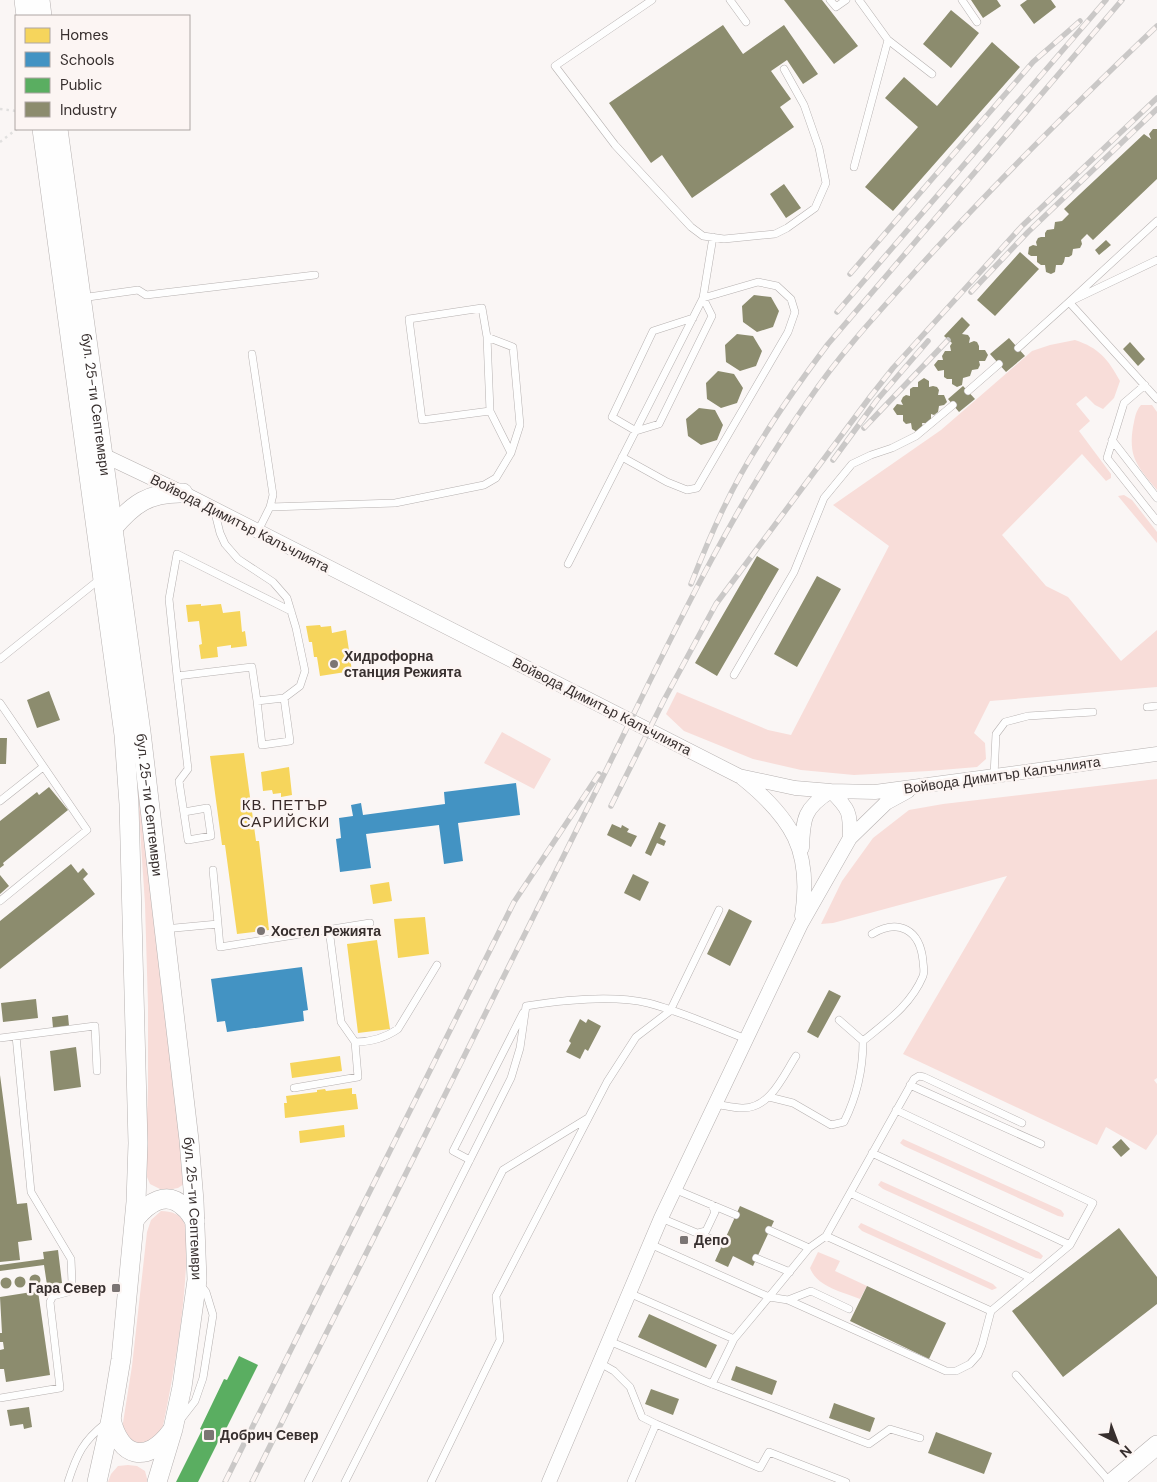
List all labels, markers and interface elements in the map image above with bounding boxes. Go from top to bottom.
legend [15,15,190,130]
text: Homes [60,25,109,45]
text: Schools [60,50,115,70]
text: Public [60,75,102,95]
text: Industry [60,100,118,120]
street label: бул. 25-ти Септември [77,332,115,477]
street label: Войвода Димитър Калъчлията [147,470,333,576]
place label: Хидрофорна станция Режията [344,647,462,681]
street label: Войвода Димитър Калъчлията [509,653,695,759]
marker: Хидрофорна станция Режията [328,658,340,670]
street label: бул. 25-ти Септември [132,732,167,877]
street label: Войвода Димитър Калъчлията [902,752,1102,798]
district label: КВ. ПЕТЪР САРИЙСКИ [240,795,330,832]
place label: Хостел Режията [271,922,381,940]
marker: Хостел Режията [255,925,267,937]
street label: бул. 25-ти Септември [180,1136,206,1280]
place label: Депо [694,1231,729,1249]
marker: Депо [678,1234,690,1246]
place label: Гара Север [28,1279,106,1297]
marker: Гара Север [110,1282,122,1294]
north arrow [1092,1417,1142,1467]
place label: Добрич Север [220,1426,319,1444]
marker: Добрич Север [202,1428,216,1442]
text: N [1116,1442,1136,1462]

